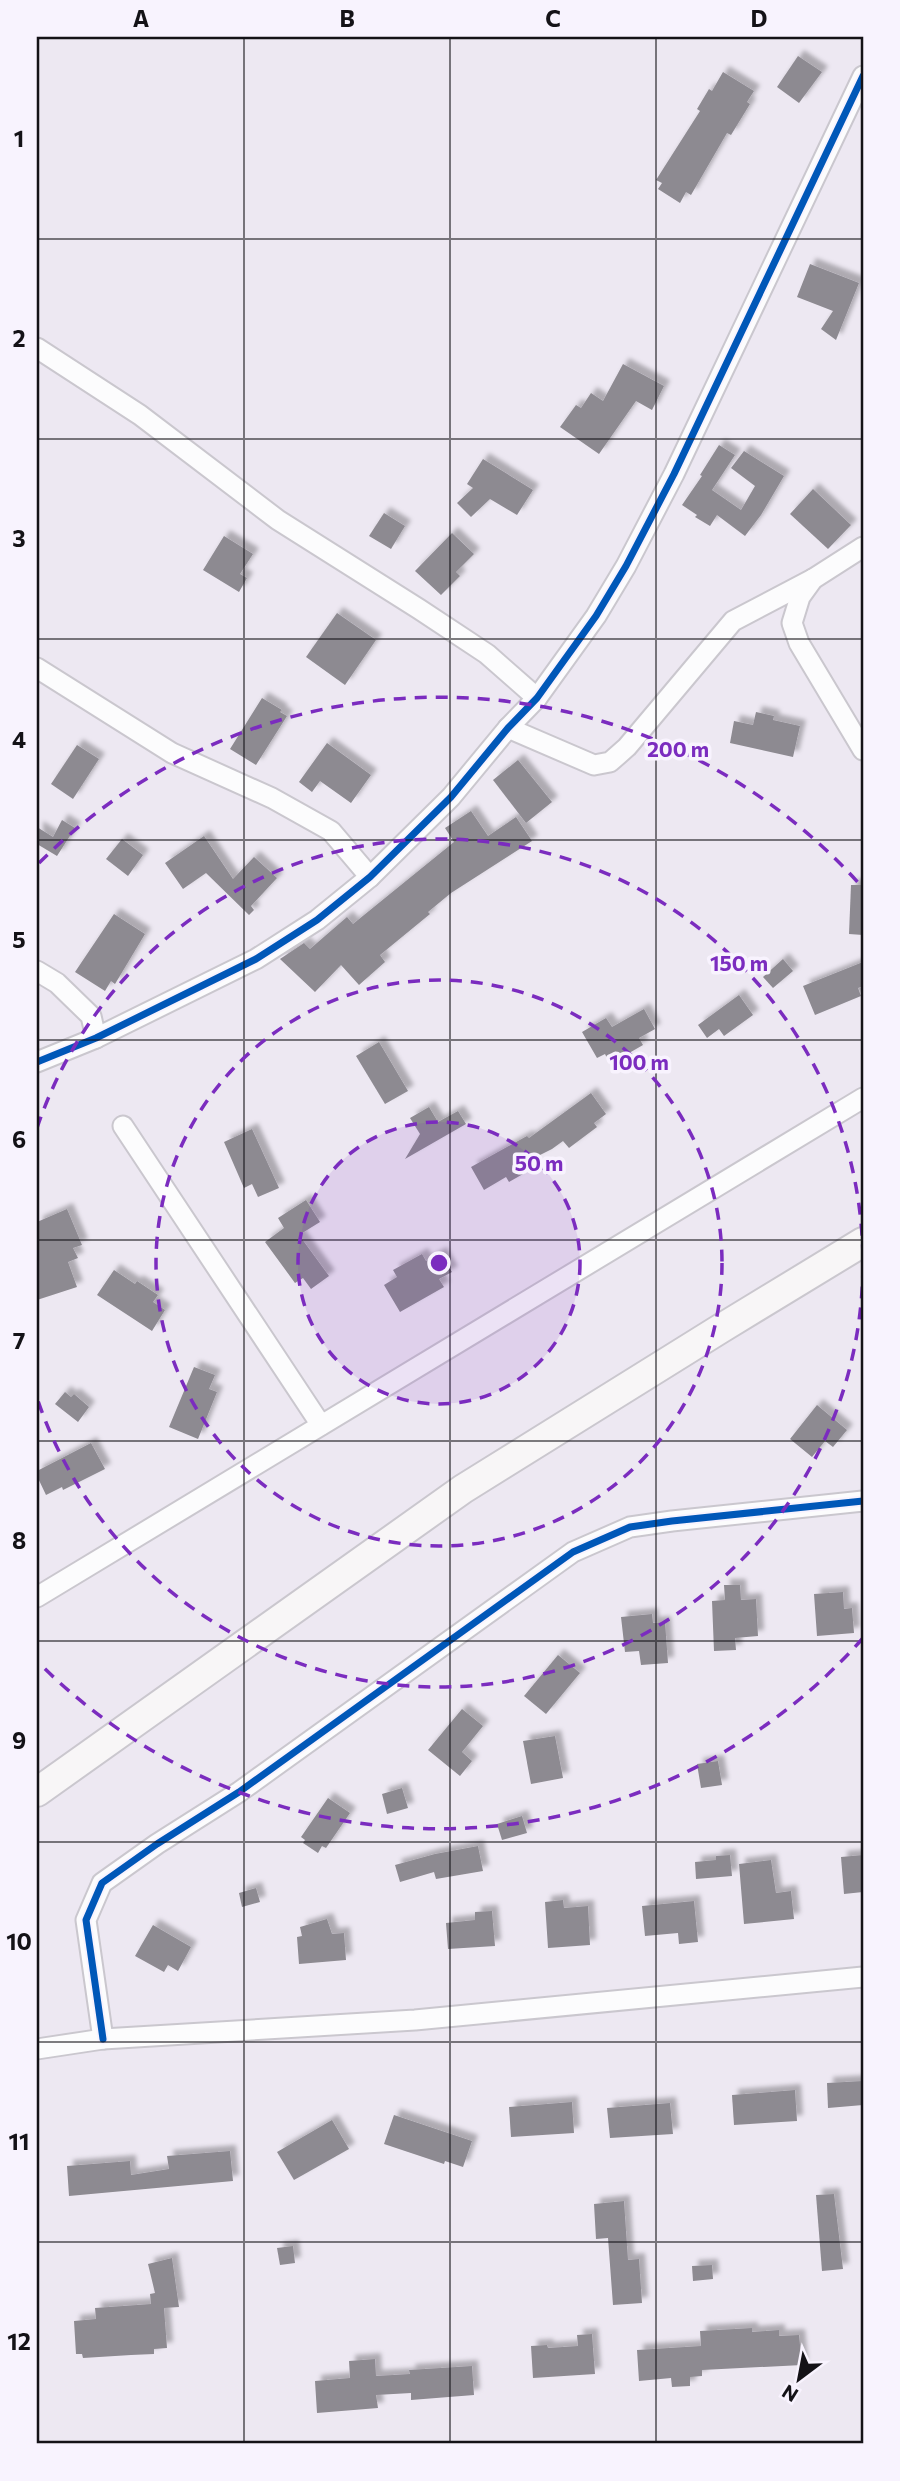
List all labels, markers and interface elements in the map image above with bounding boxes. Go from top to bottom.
text: A [133,4,150,32]
text: B [339,4,355,32]
text: C [545,4,561,32]
text: D [751,4,768,32]
text: 1 [14,124,24,152]
text: 2 [12,324,26,352]
text: 3 [12,524,26,552]
text: 4 [12,725,26,753]
text: 200 m [647,736,709,761]
text: 5 [12,925,26,953]
text: 150 m [710,950,768,975]
text: 100 m [609,1049,669,1074]
text: 6 [12,1125,26,1153]
text: 50 m [515,1150,563,1175]
centre of rings [427,1251,451,1275]
text: 7 [13,1326,25,1354]
text: 8 [12,1526,26,1554]
text: 9 [12,1726,26,1754]
text: 10 [6,1927,32,1955]
text: 11 [9,2127,29,2155]
text: 12 [7,2327,31,2355]
north arrow [764,2344,834,2414]
text: N [778,2380,802,2407]

